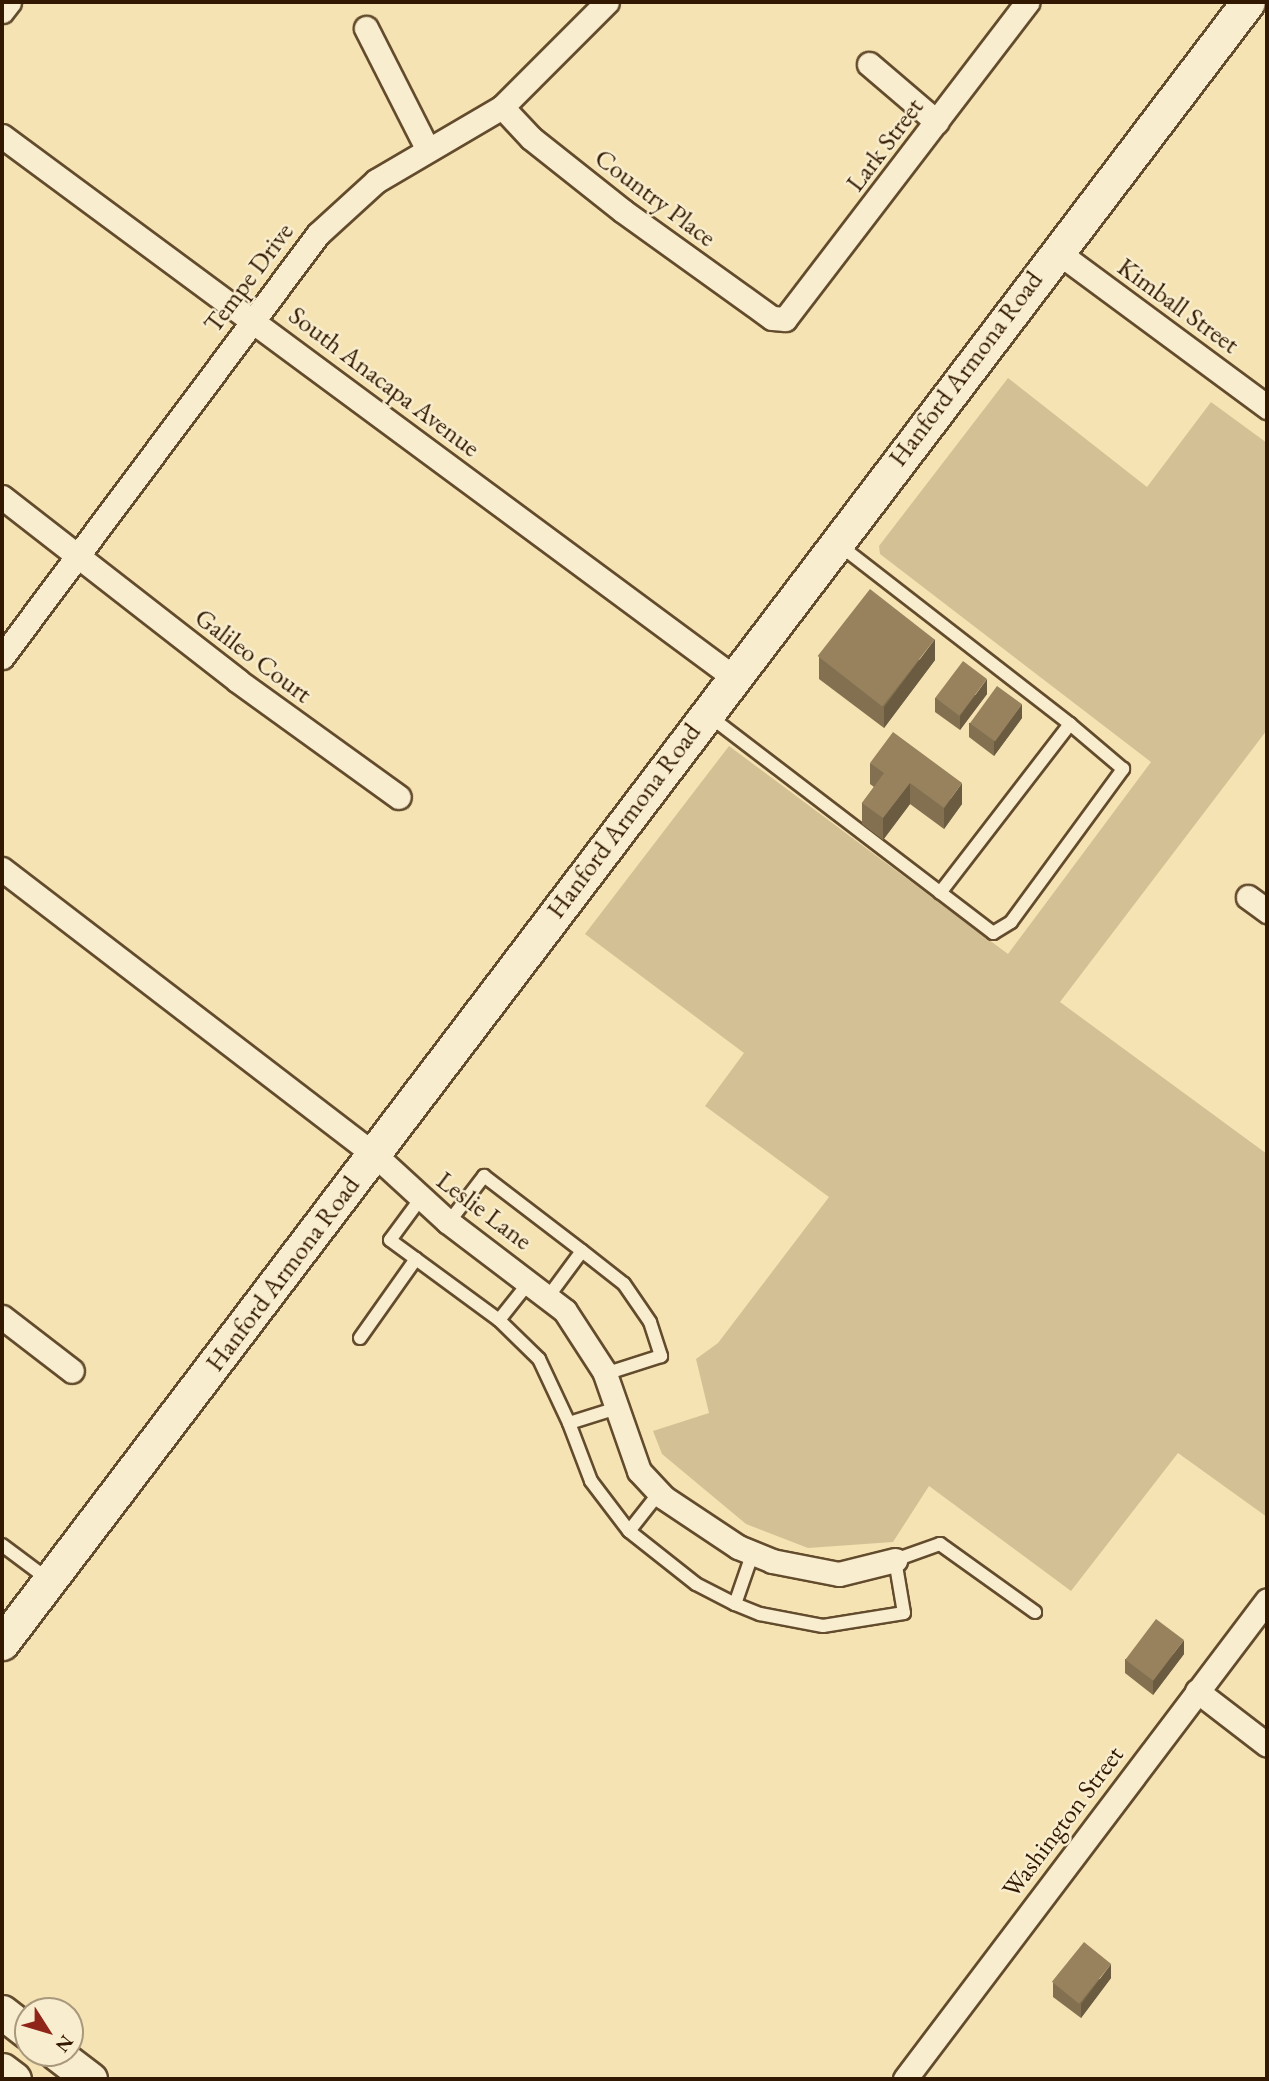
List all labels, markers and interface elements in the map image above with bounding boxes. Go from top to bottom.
street label: Lark Street [840,92,930,198]
street label: Country Place [588,142,722,254]
street label: Tempe Drive [198,217,300,339]
street label: Kimball Street [1111,252,1245,360]
street label: Hanford Armona Road [882,265,1050,473]
street label: South Anacapa Avenue [282,300,486,464]
street label: Galileo Court [189,602,317,710]
street label: Hanford Armona Road [540,717,708,925]
street label: Leslie Lane [430,1165,538,1257]
street label: Hanford Armona Road [199,1170,367,1378]
street label: Washington Street [996,1740,1130,1904]
north arrow [14,1997,84,2067]
text: N [50,2030,79,2057]

